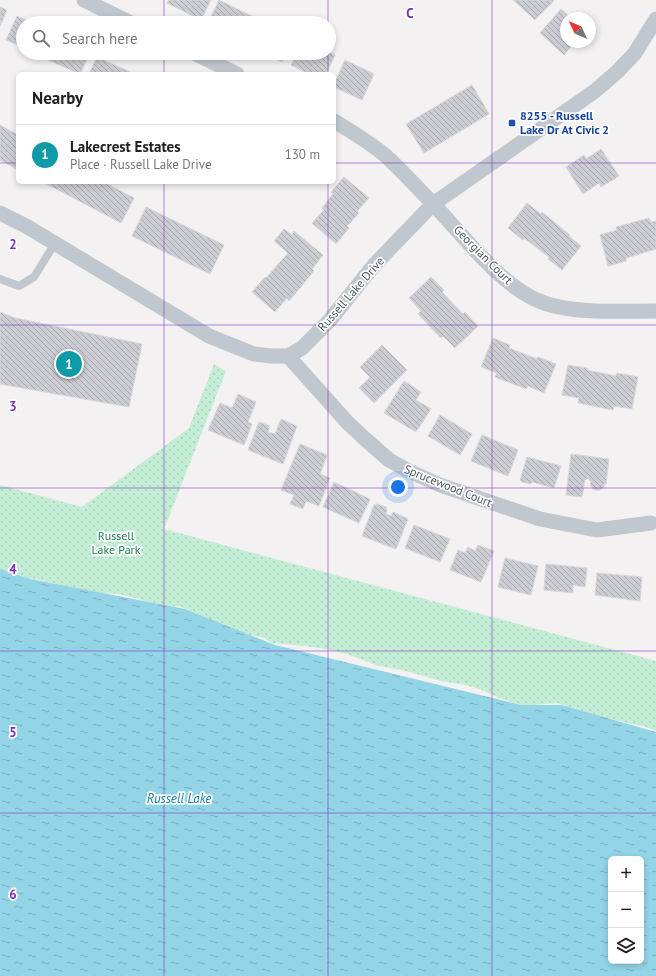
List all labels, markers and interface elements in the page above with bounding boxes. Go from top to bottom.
text: C [406,5,414,22]
north arrow [560,12,596,48]
search box [16,16,336,60]
icon: search [30,27,52,49]
text: Search here [62,29,138,48]
text: Nearby [32,87,83,109]
place label: 8255 - Russell Lake Dr At Civic 2 [520,108,609,137]
marker: 8255 - Russell Lake Dr At Civic 2 [507,118,517,128]
text: Lakecrest Estates [70,137,181,156]
text: 1 [41,146,49,163]
text: 130 m [285,146,320,163]
text: Place · Russell Lake Drive [70,156,212,173]
street label: Georgian Court [451,222,516,287]
text: 2 [9,236,17,253]
street label: Russell Lake Drive [314,253,387,334]
pin: 1 [56,349,82,379]
text: 3 [9,398,17,415]
street label: Sprucewood Court [402,461,494,510]
your location [388,477,408,497]
park label: Russell Lake Park [92,528,141,557]
text: 4 [9,561,17,578]
text: 5 [9,724,17,741]
water label: Russell Lake [147,790,211,807]
map controls [608,856,644,964]
button: + [608,856,644,892]
text: 6 [9,886,17,903]
button: − [608,892,644,928]
button: layers [608,928,644,964]

